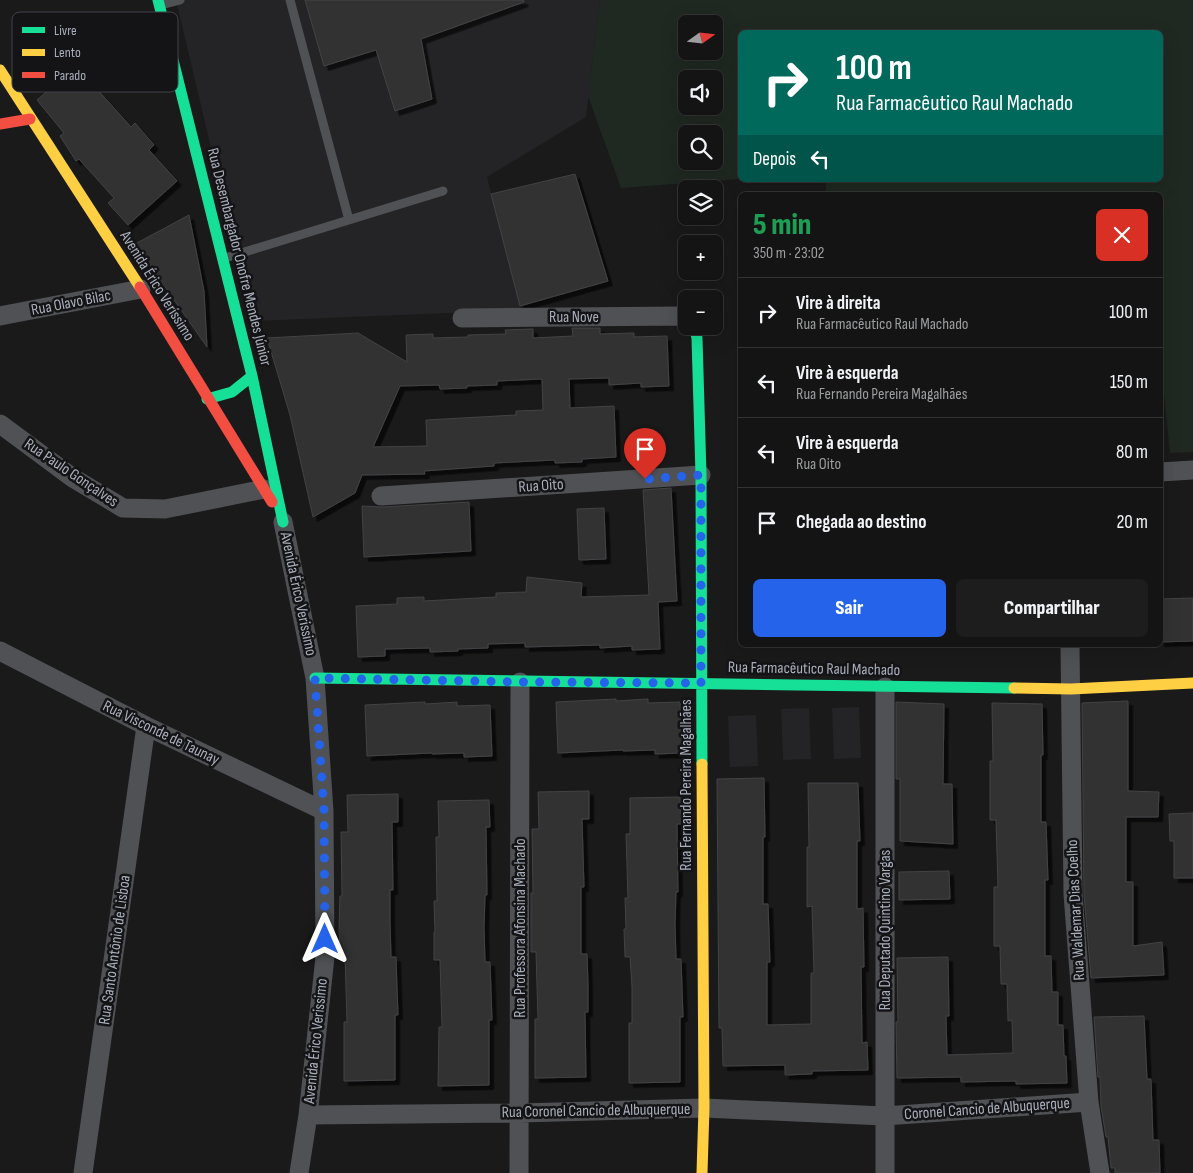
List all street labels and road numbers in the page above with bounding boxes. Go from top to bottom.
street label: Rua Desembargador Onofre Mendes Júnior [203,146,275,368]
street label: Avenida Érico Veríssimo [115,227,198,344]
street label: Rua Olavo Bilac [30,286,112,320]
street label: Rua Nove [549,308,599,327]
street label: Rua Paulo Gonçalves [20,435,122,512]
street label: Rua Oito [518,475,564,497]
street label: Avenida Érico Verissimo [275,529,320,658]
street label: Rua Farmacêutico Raul Machado [728,658,900,680]
street label: Rua Visconde de Taunay [100,697,222,769]
street label: Rua Fernando Pereira Magalhães [677,699,696,871]
street label: Rua Professora Afonsina Machado [511,838,530,1018]
street label: Rua Waldemar Dias Coelho [1063,839,1089,981]
street label: Rua Deputado Quintino Vargas [876,849,895,1010]
street label: Rua Santo Antônio de Lisboa [95,874,135,1026]
street label: Avenida Érico Verissimo [300,977,332,1106]
street label: Coronel Cancio de Albuquerque [904,1094,1070,1124]
street label: Rua Coronel Cancio de Albuquerque [501,1100,691,1122]

